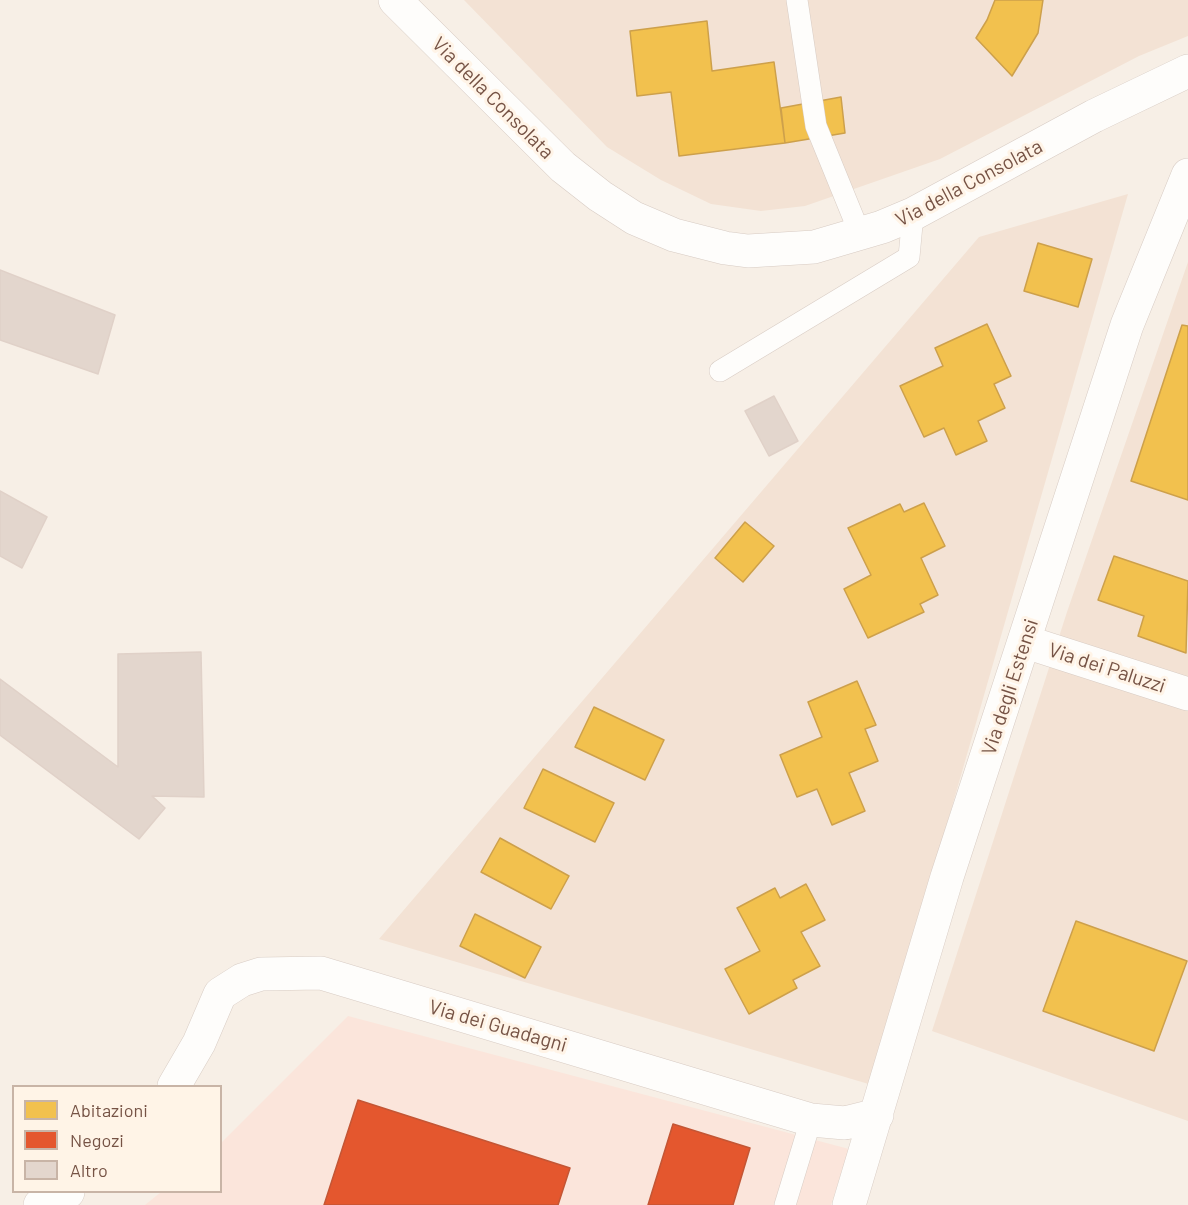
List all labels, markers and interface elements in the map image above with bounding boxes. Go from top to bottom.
street label: Via della Consolata [427,32,559,164]
street label: Via della Consolata [892,134,1046,232]
street label: Via degli Estensi [977,616,1043,758]
street label: Via dei Paluzzi [1045,638,1169,698]
street label: Via dei Guadagni [426,995,570,1057]
legend [12,1085,222,1193]
text: Abitazioni [70,1099,148,1121]
text: Negozi [70,1129,124,1151]
text: Altro [70,1159,108,1181]

